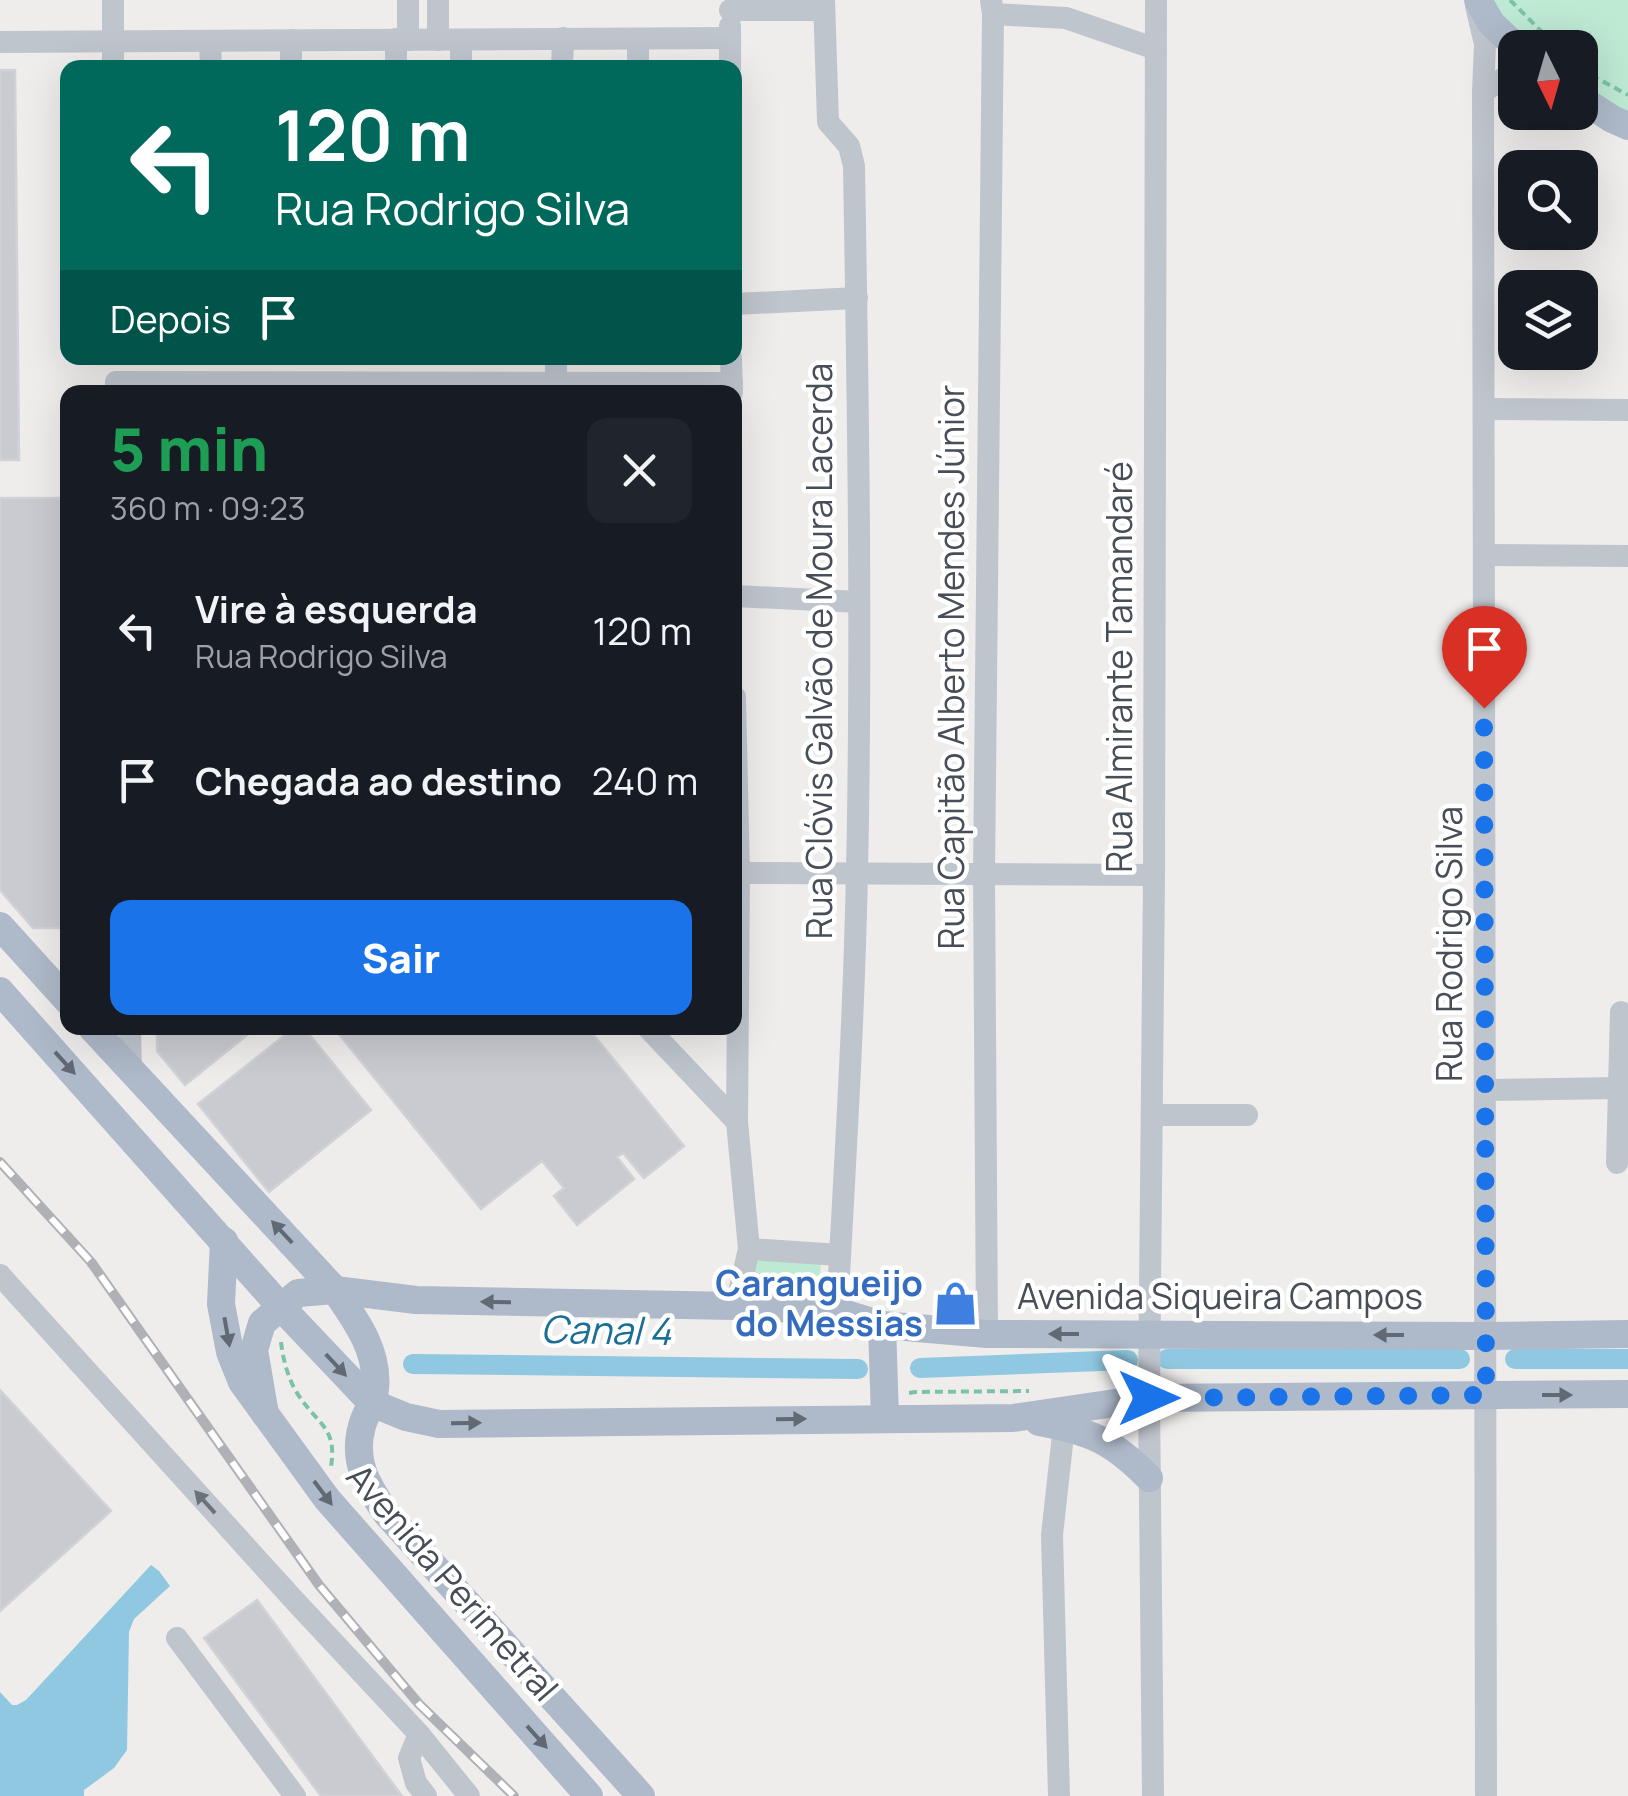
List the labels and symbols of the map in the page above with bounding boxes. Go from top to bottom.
north arrow [1498,30,1598,130]
street label: Rua Clóvis Galvão de Moura Lacerda [795,363,843,939]
street label: Rua Capitão Alberto Mendes Júnior [927,385,975,949]
street label: Rua Almirante Tamandaré [1095,461,1143,873]
pin [1442,606,1527,709]
street label: Rua Rodrigo Silva [1425,806,1473,1082]
one-way arrow [53,1051,76,1075]
one-way arrow [271,1221,294,1245]
place label: Carangueijo do Messias [715,1259,923,1347]
street label: Avenida Siqueira Campos [1017,1272,1423,1320]
shop icon: Carangueijo do Messias [932,1280,980,1328]
one-way arrow [480,1293,512,1309]
water label: Canal 4 [540,1302,673,1356]
one-way arrow [219,1317,235,1348]
one-way arrow [1047,1326,1079,1342]
one-way arrow [1372,1327,1404,1343]
position arrow [1097,1346,1201,1450]
one-way arrow [324,1353,347,1377]
one-way arrow [1542,1387,1574,1403]
one-way arrow [775,1411,807,1427]
one-way arrow [450,1415,482,1431]
street label: Avenida Perimetral [336,1453,569,1711]
one-way arrow [312,1480,332,1506]
one-way arrow [194,1490,217,1514]
one-way arrow [525,1724,547,1749]

